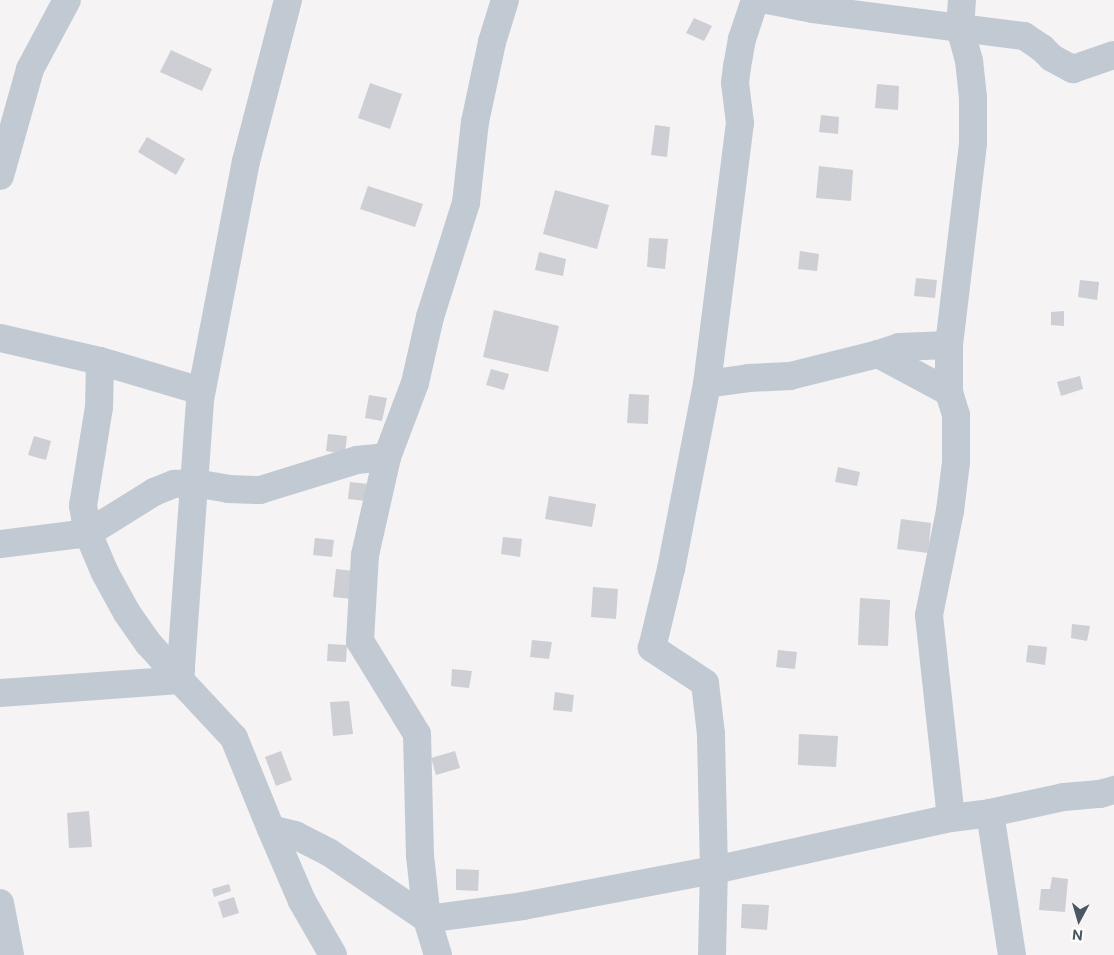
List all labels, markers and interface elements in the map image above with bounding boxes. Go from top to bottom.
north arrow [1054,895,1104,945]
text: N [1071,926,1084,943]

